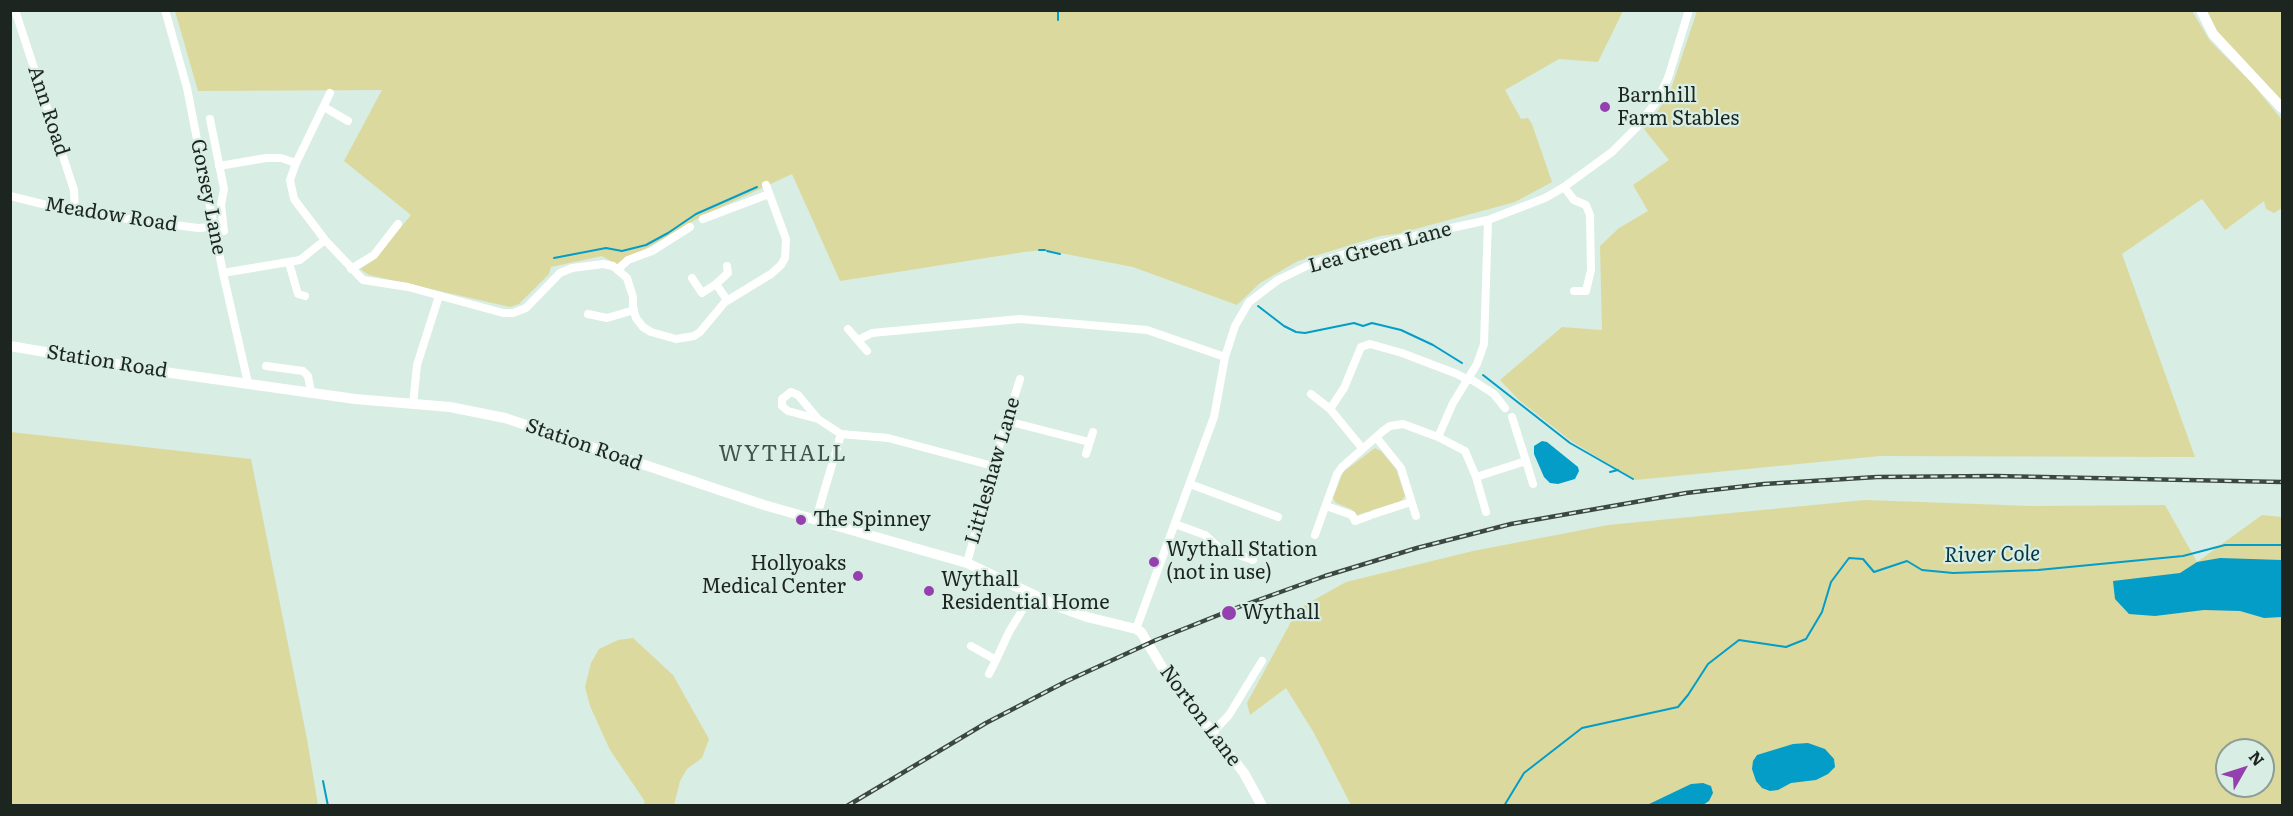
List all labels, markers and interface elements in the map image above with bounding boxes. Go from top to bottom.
street label: Ann Road [22,63,74,159]
place label: Barnhill Farm Stables [1617,84,1739,131]
marker: Barnhill Farm Stables [1598,100,1612,114]
street label: Gorsey Lane [185,137,231,257]
street label: Meadow Road [43,193,179,237]
street label: Lea Green Lane [1306,217,1454,279]
street label: Station Road [45,341,169,383]
street label: Littleshaw Lane [961,395,1025,547]
street label: Station Road [522,414,646,476]
district label: WYTHALL [718,442,848,468]
place label: The Spinney [813,508,931,532]
marker: The Spinney [794,513,808,527]
place label: Wythall Station (not in use) [1166,538,1317,585]
water label: River Cole [1944,542,2040,568]
place label: Hollyoaks Medical Center [701,552,846,599]
marker: Wythall Station (not in use) [1147,555,1161,569]
place label: Wythall Residential Home [941,568,1110,615]
marker: Hollyoaks Medical Center [851,569,865,583]
marker: Wythall Residential Home [922,584,936,598]
place label: Wythall [1242,601,1320,625]
marker: Wythall [1220,604,1238,622]
street label: Norton Lane [1154,661,1246,771]
north arrow [2215,738,2275,798]
text: N [2244,745,2271,771]

